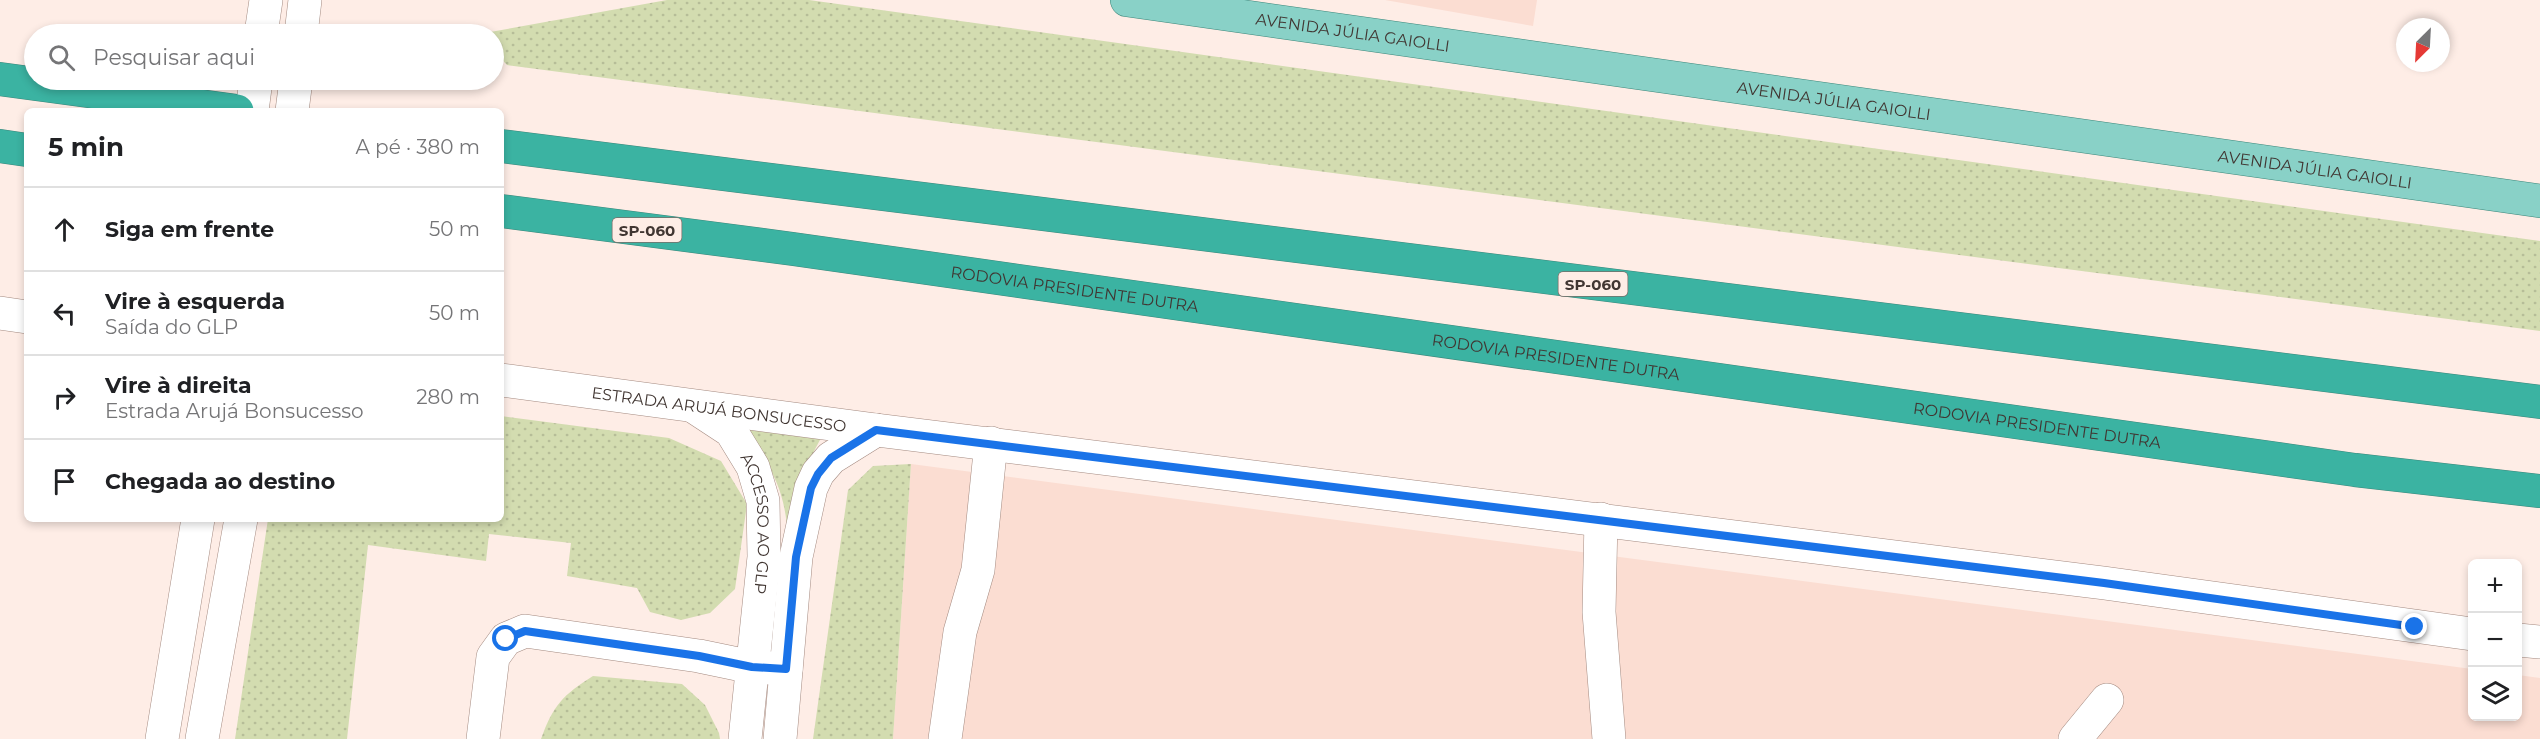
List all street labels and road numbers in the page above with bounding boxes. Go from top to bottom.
street label: AVENIDA JÚLIA GAIOLLI [1255,9,1451,55]
street label: AVENIDA JÚLIA GAIOLLI [1736,77,1932,124]
street label: AVENIDA JÚLIA GAIOLLI [2217,146,2413,192]
road number: SP-060 [612,218,682,242]
street label: RODOVIA PRESIDENTE DUTRA [950,262,1200,316]
road number: SP-060 [1558,272,1628,296]
street label: RODOVIA PRESIDENTE DUTRA [1431,330,1682,384]
street label: ESTRADA ARUJÁ BONSUCESSO [590,383,848,435]
street label: RODOVIA PRESIDENTE DUTRA [1912,398,2163,452]
street label: ACCESSO AO GLP [737,449,773,595]

